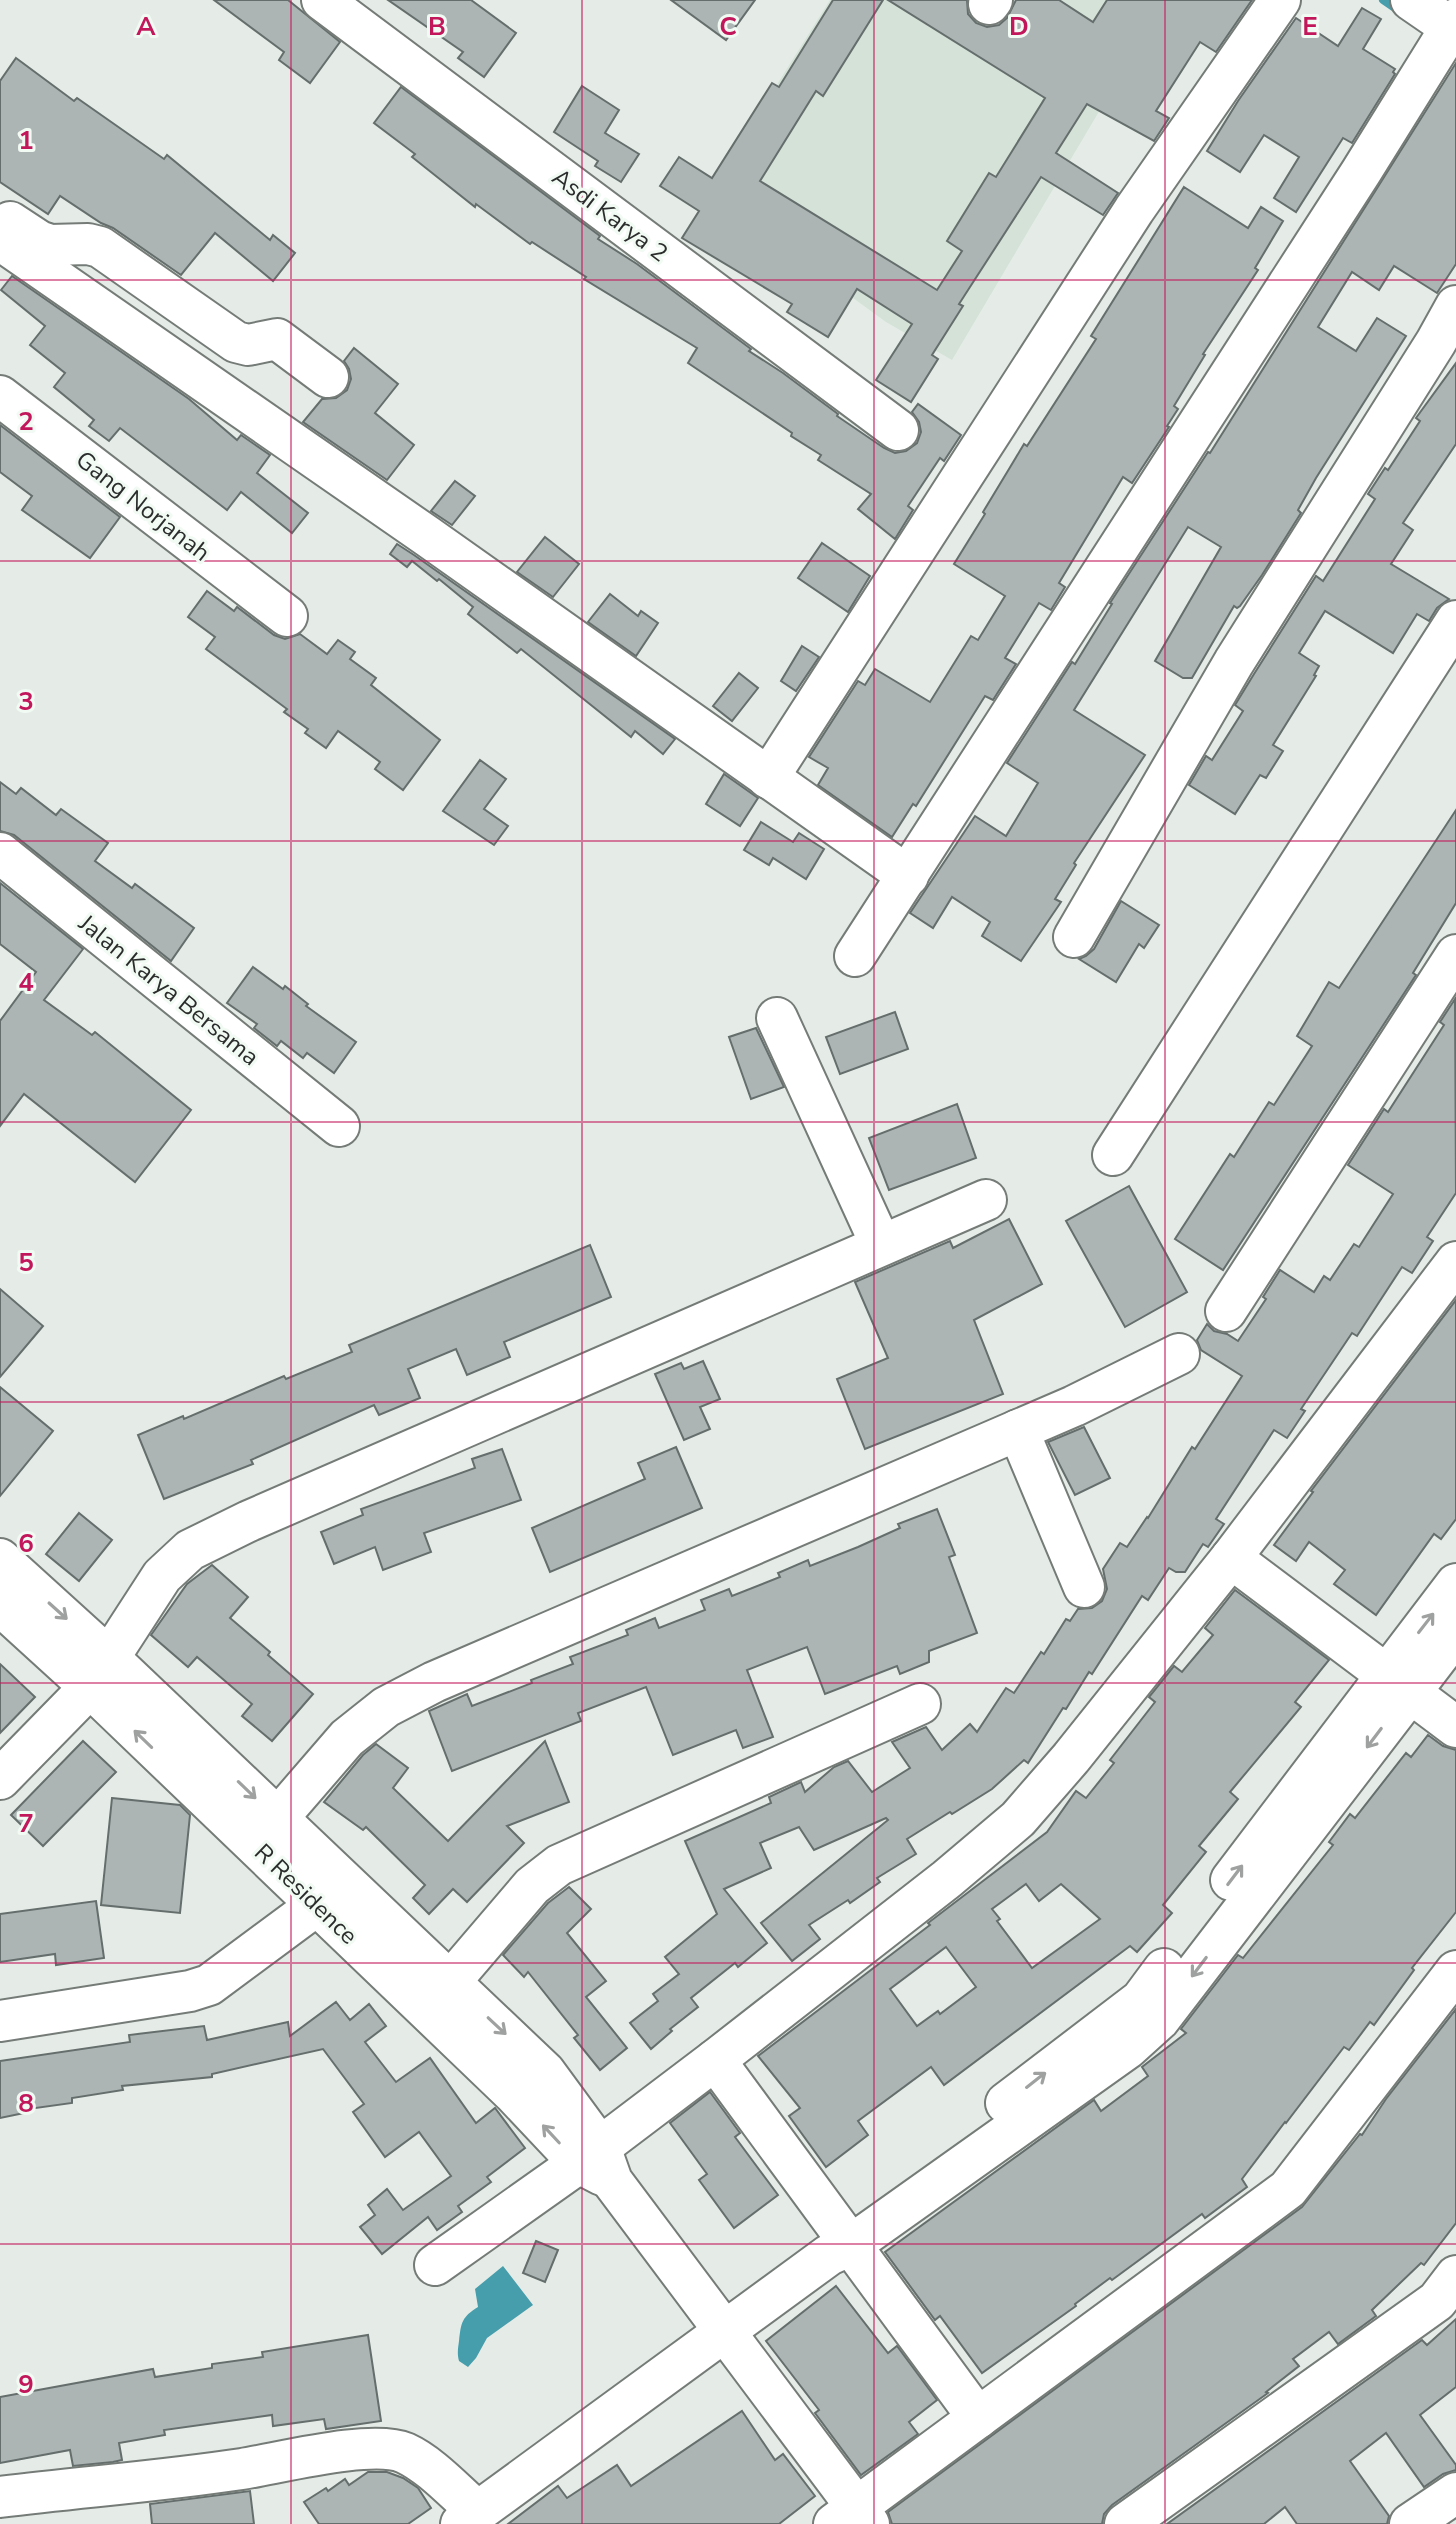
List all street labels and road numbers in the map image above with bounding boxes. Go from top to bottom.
street label: Asdi Karya 2 [546,161,674,269]
street label: Gang Norjanah [69,443,217,569]
street label: Jalan Karya Bersama [71,907,266,1073]
street label: R Residence [247,1837,365,1951]

